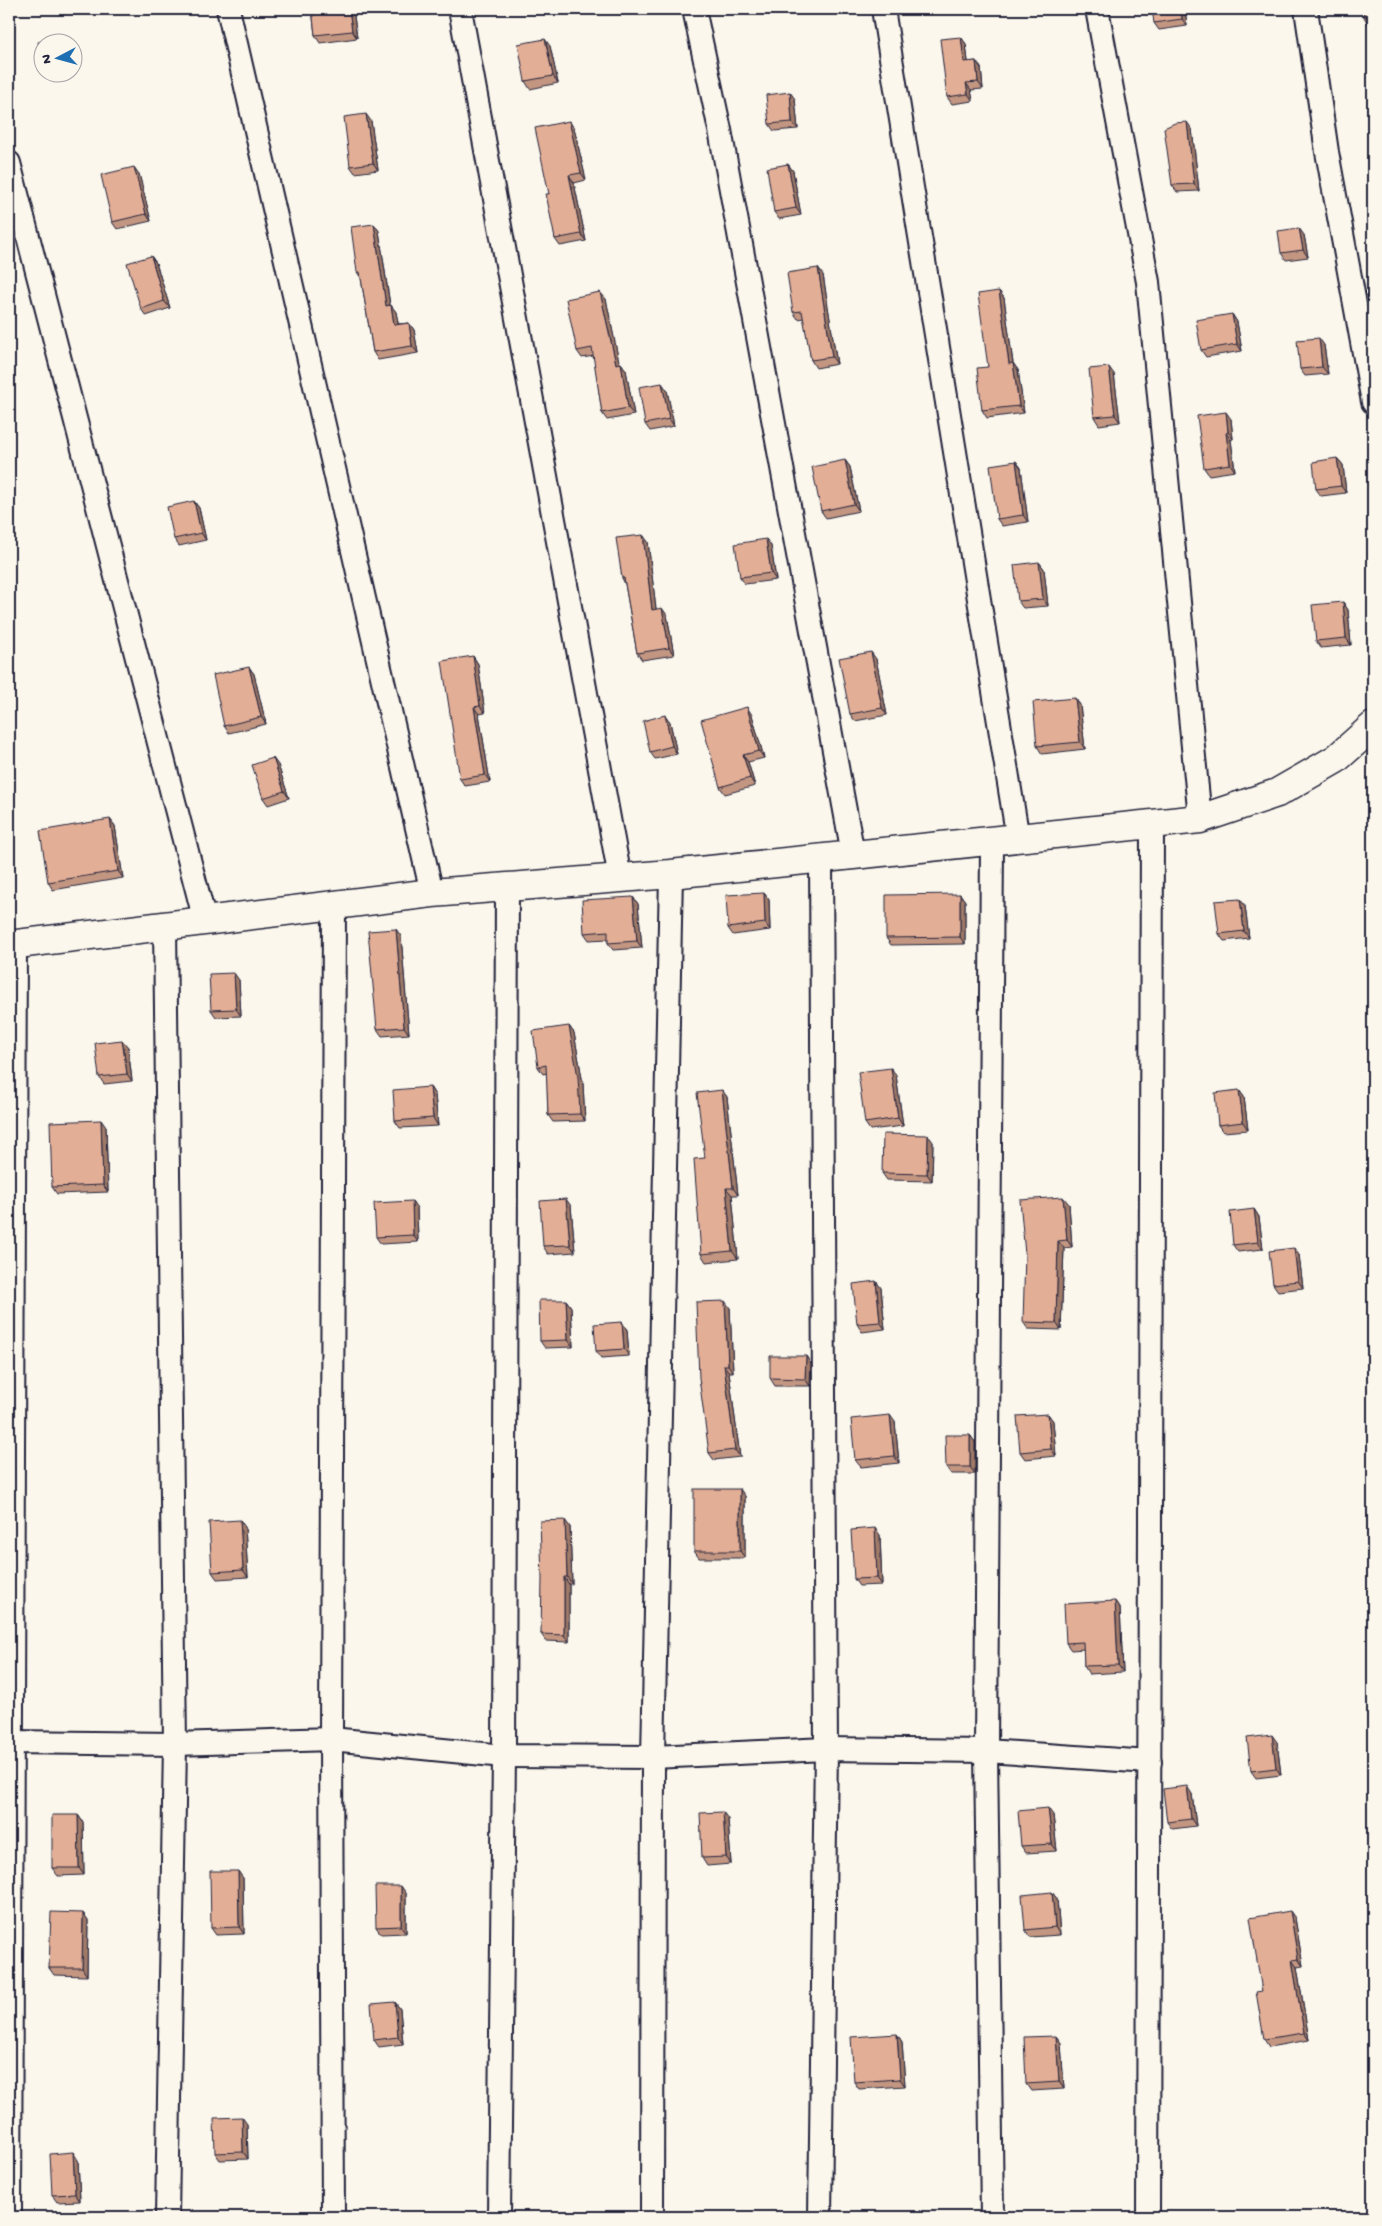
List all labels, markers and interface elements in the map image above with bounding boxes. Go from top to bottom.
north arrow [32,32,82,82]
text: N [39,54,56,65]

